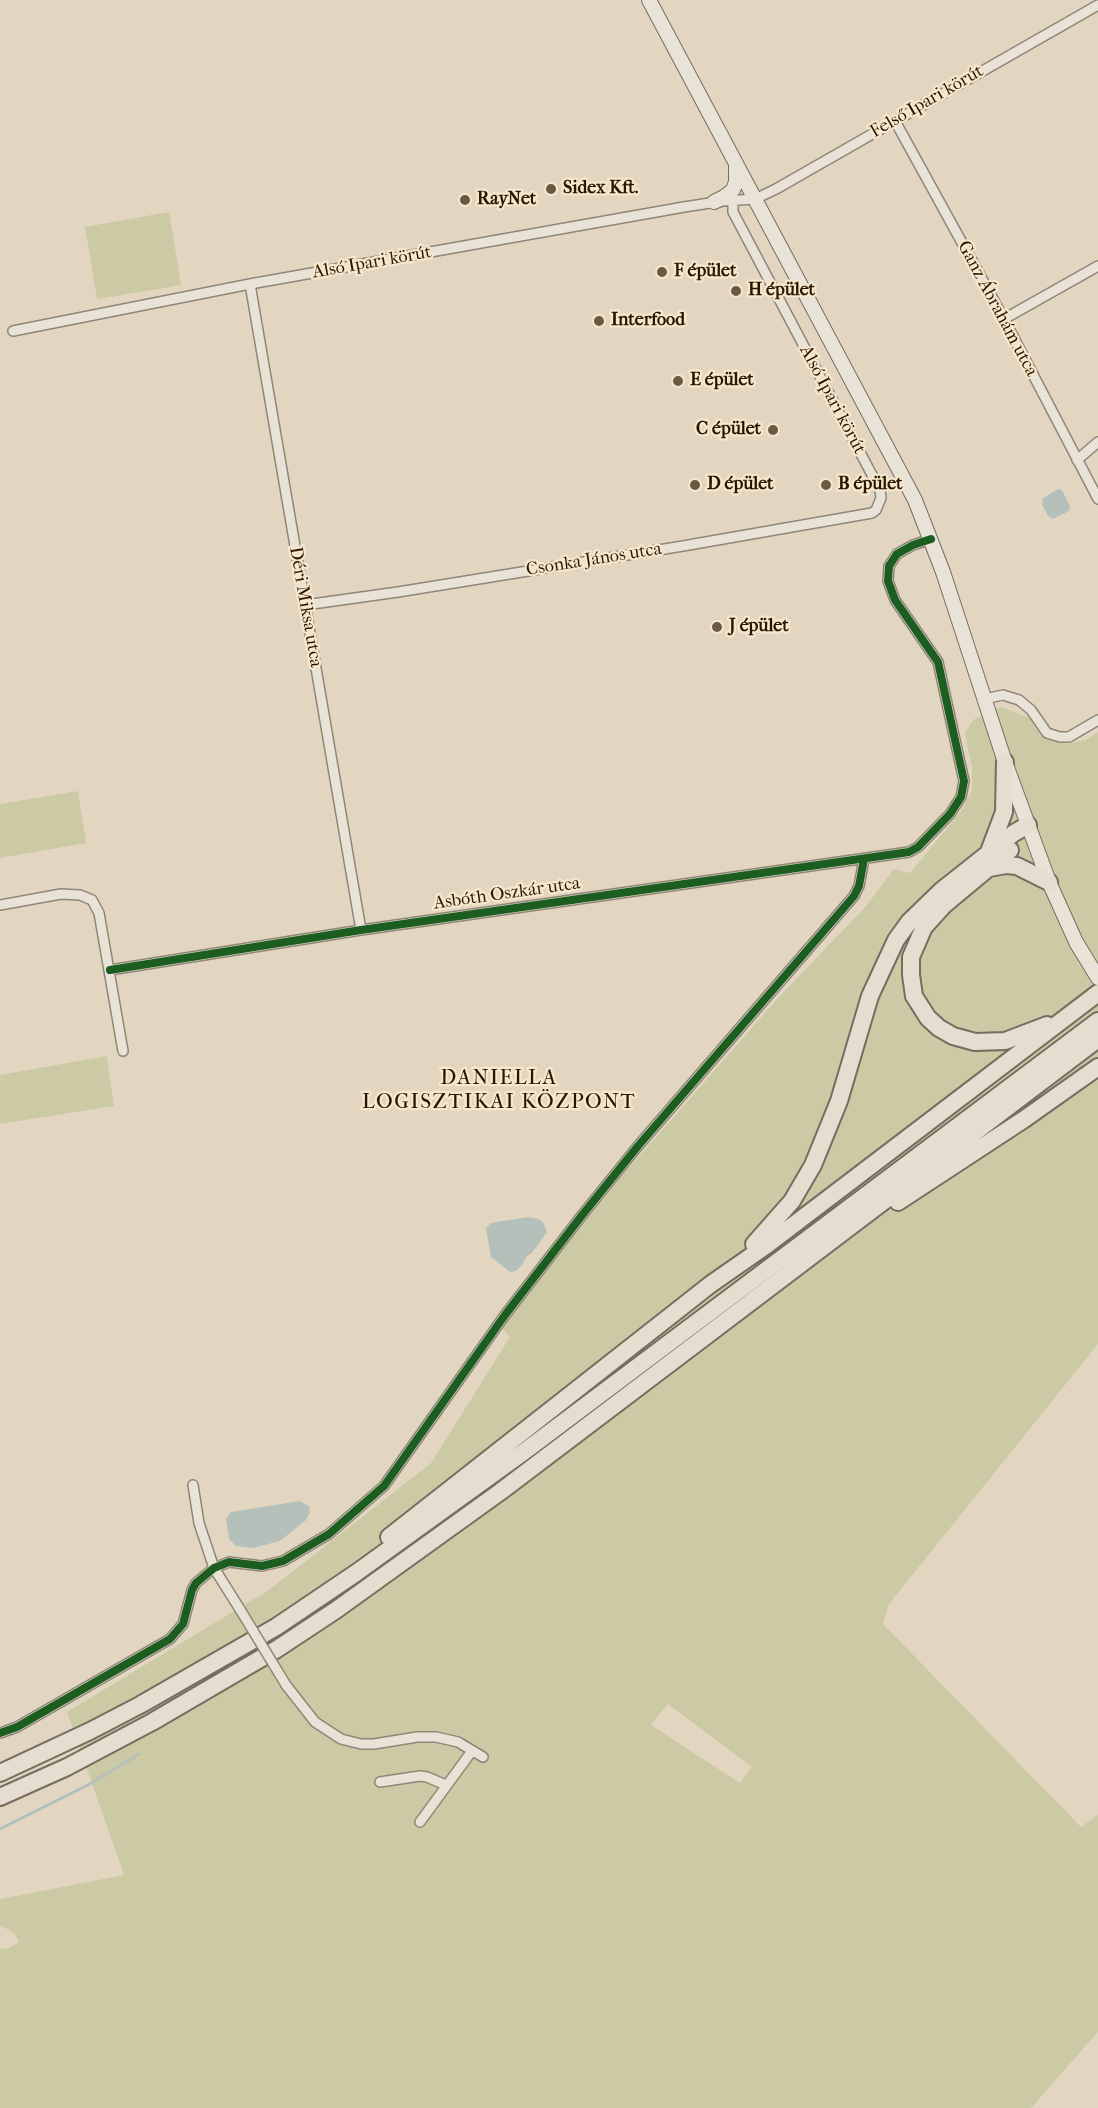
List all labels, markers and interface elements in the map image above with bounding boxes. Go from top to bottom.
street label: Felső Ipari körút [867,61,987,143]
place label: Sidex Kft. [563,178,638,200]
marker: Sidex Kft. [544,182,558,196]
place label: RayNet [477,189,536,211]
marker: RayNet [458,193,472,207]
street label: Ganz Ábrahám utca [952,238,1042,380]
street label: Alsó Ipari körút [311,242,433,284]
place label: F épület [674,261,736,283]
marker: F épület [655,265,669,279]
place label: H épület [748,280,815,302]
marker: H épület [729,284,743,298]
place label: Interfood [611,310,685,332]
marker: Interfood [592,314,606,328]
street label: Alsó Ipari körút [794,342,870,458]
place label: E épület [690,370,754,392]
marker: E épület [671,374,685,388]
place label: C épület [696,419,761,441]
marker: C épület [766,423,780,437]
place label: D épület [707,474,774,496]
place label: B épület [838,474,902,496]
marker: D épület [688,478,702,492]
marker: B épület [819,478,833,492]
street label: Csonka János utca [525,539,663,581]
street label: Déri Miksa utca [284,545,326,669]
place label: J épület [729,616,789,638]
marker: J épület [710,620,724,634]
street label: Asbóth Oszkár utca [432,873,582,915]
district label: DANIELLA LOGISZTIKAI KÖZPONT [362,1066,636,1116]

